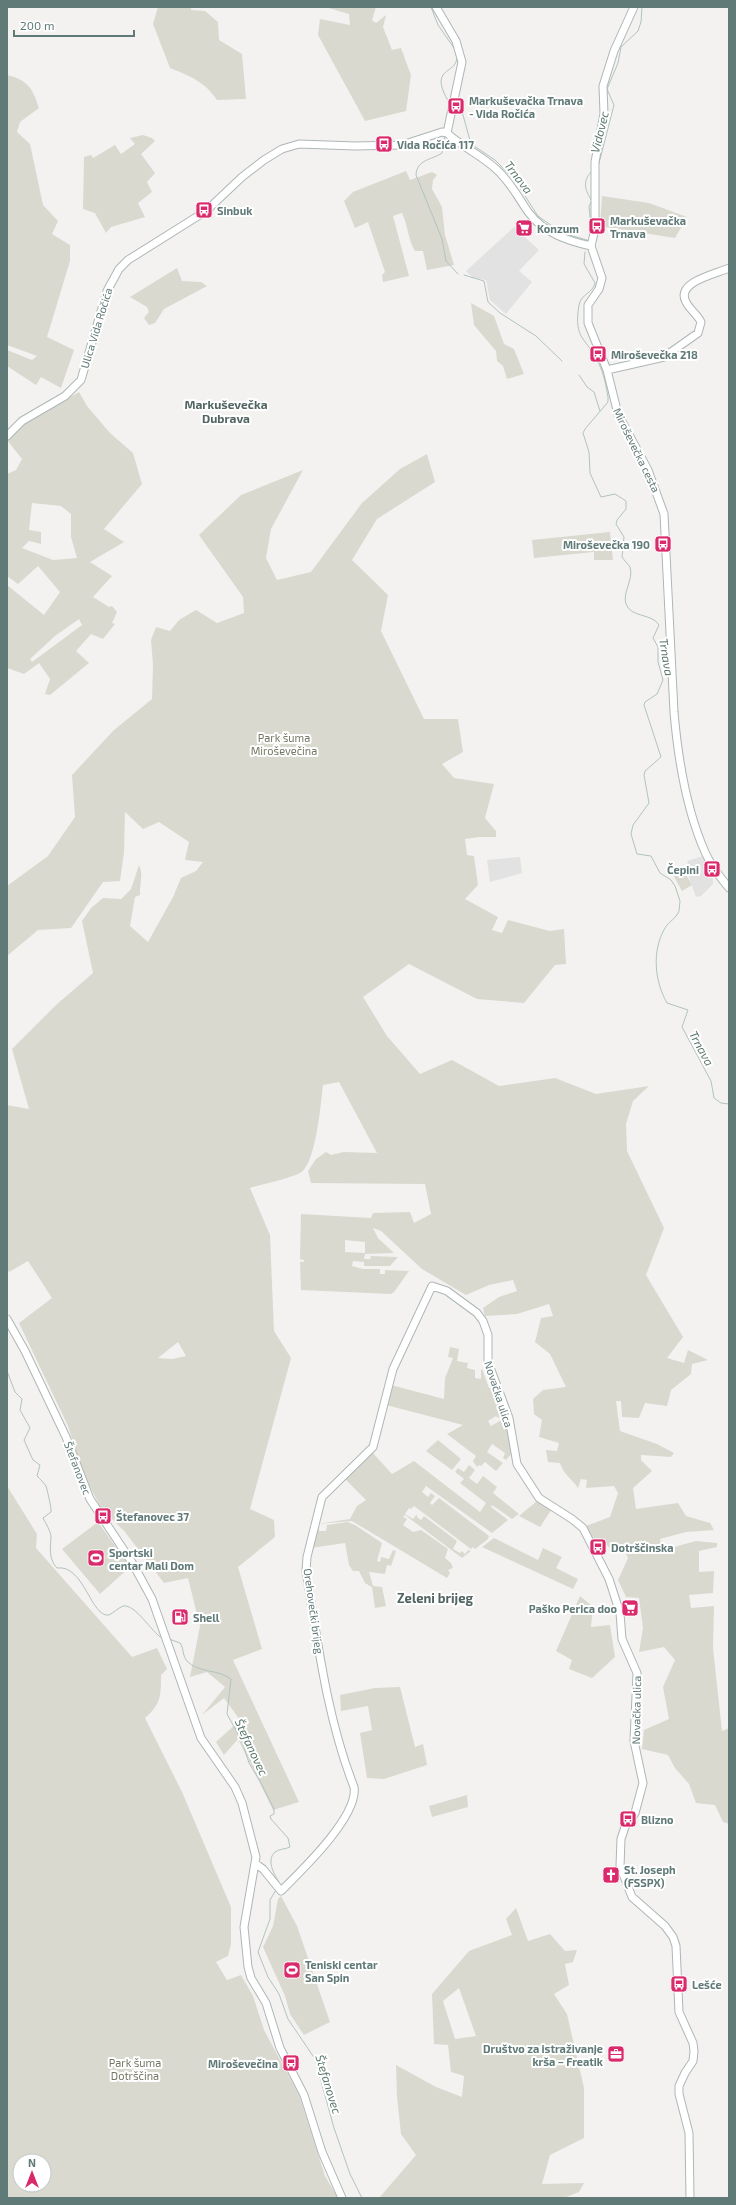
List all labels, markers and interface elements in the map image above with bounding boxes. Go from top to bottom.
scale bar [14,12,134,38]
text: 200 m [20,18,54,32]
place label: Markuševačka Trnava - Vida Ročića [469,94,583,120]
bus stop icon: Markuševačka Trnava - Vida Ročića [446,96,466,116]
water label: Vidovec [587,110,611,154]
bus stop icon: Vida Ročića 117 [374,134,394,154]
place label: Vida Ročića 117 [397,138,474,151]
water label: Trnava [502,158,536,196]
bus stop icon: Sinbuk [194,200,214,220]
place label: Sinbuk [217,204,253,217]
place label: Markuševačka Trnava [610,214,686,240]
bus stop icon: Markuševačka Trnava [587,216,607,236]
supermarket icon: Konzum [514,218,534,238]
place label: Konzum [537,222,579,235]
street label: Ulica Vida Ročića [78,286,114,370]
bus stop icon: Miroševečka 218 [588,344,608,364]
place label: Miroševečka 218 [611,348,698,361]
district label: Markuševečka Dubrava [185,397,268,425]
street label: Miroševečka cesta [611,406,663,494]
bus stop icon: Miroševečka 190 [653,534,673,554]
place label: Miroševečka 190 [563,538,650,551]
water label: Trnava [657,637,677,677]
park label: Park šuma Miroševečina [251,731,317,757]
bus stop icon: Čepini [702,859,722,879]
place label: Čepini [667,862,699,876]
water label: Trnava [687,1028,717,1068]
street label: Novačka ulica [482,1359,516,1429]
street label: Štefanovec [62,1440,94,1496]
bus stop icon: Štefanovec 37 [93,1506,113,1526]
place label: Štefanovec 37 [116,1509,189,1523]
bus stop icon: Dotrščinska [588,1537,608,1557]
place label: Dotrščinska [611,1541,674,1554]
place label: Sportski centar Mali Dom [109,1546,194,1572]
sports icon: Sportski centar Mali Dom [86,1548,106,1568]
street label: Orehovečki brijeg [301,1567,326,1655]
district label: Zeleni brijeg [397,1590,473,1606]
supermarket icon: Paško Perica doo [620,1598,640,1618]
place label: Paško Perica doo [529,1602,618,1615]
fuel station icon: Shell [170,1607,190,1627]
place label: Shell [193,1611,220,1624]
street label: Novačka ulica [629,1675,643,1745]
water label: Štefanovec [233,1716,271,1778]
bus stop icon: Blizno [618,1809,638,1829]
place label: Blizno [641,1813,674,1826]
place label: St. Joseph (FSSPX) [624,1863,676,1889]
church icon: St. Joseph (FSSPX) [601,1865,621,1885]
place label: Teniski centar San Spin [305,1958,378,1984]
sports icon: Teniski centar San Spin [282,1960,302,1980]
bus stop icon: Lešće [669,1974,689,1994]
place label: Lešće [692,1978,722,1991]
place label: Društvo za istraživanje krša – Freatik [483,2042,604,2068]
office icon: Društvo za istraživanje krša – Freatik [606,2044,626,2064]
bus stop icon: Miroševečina [281,2053,301,2073]
water label: Štefanovec [313,2053,345,2115]
park label: Park šuma Dotrščina [109,2056,161,2082]
place label: Miroševečina [208,2057,278,2070]
north arrow [12,2153,52,2193]
text: N [28,2156,36,2169]

